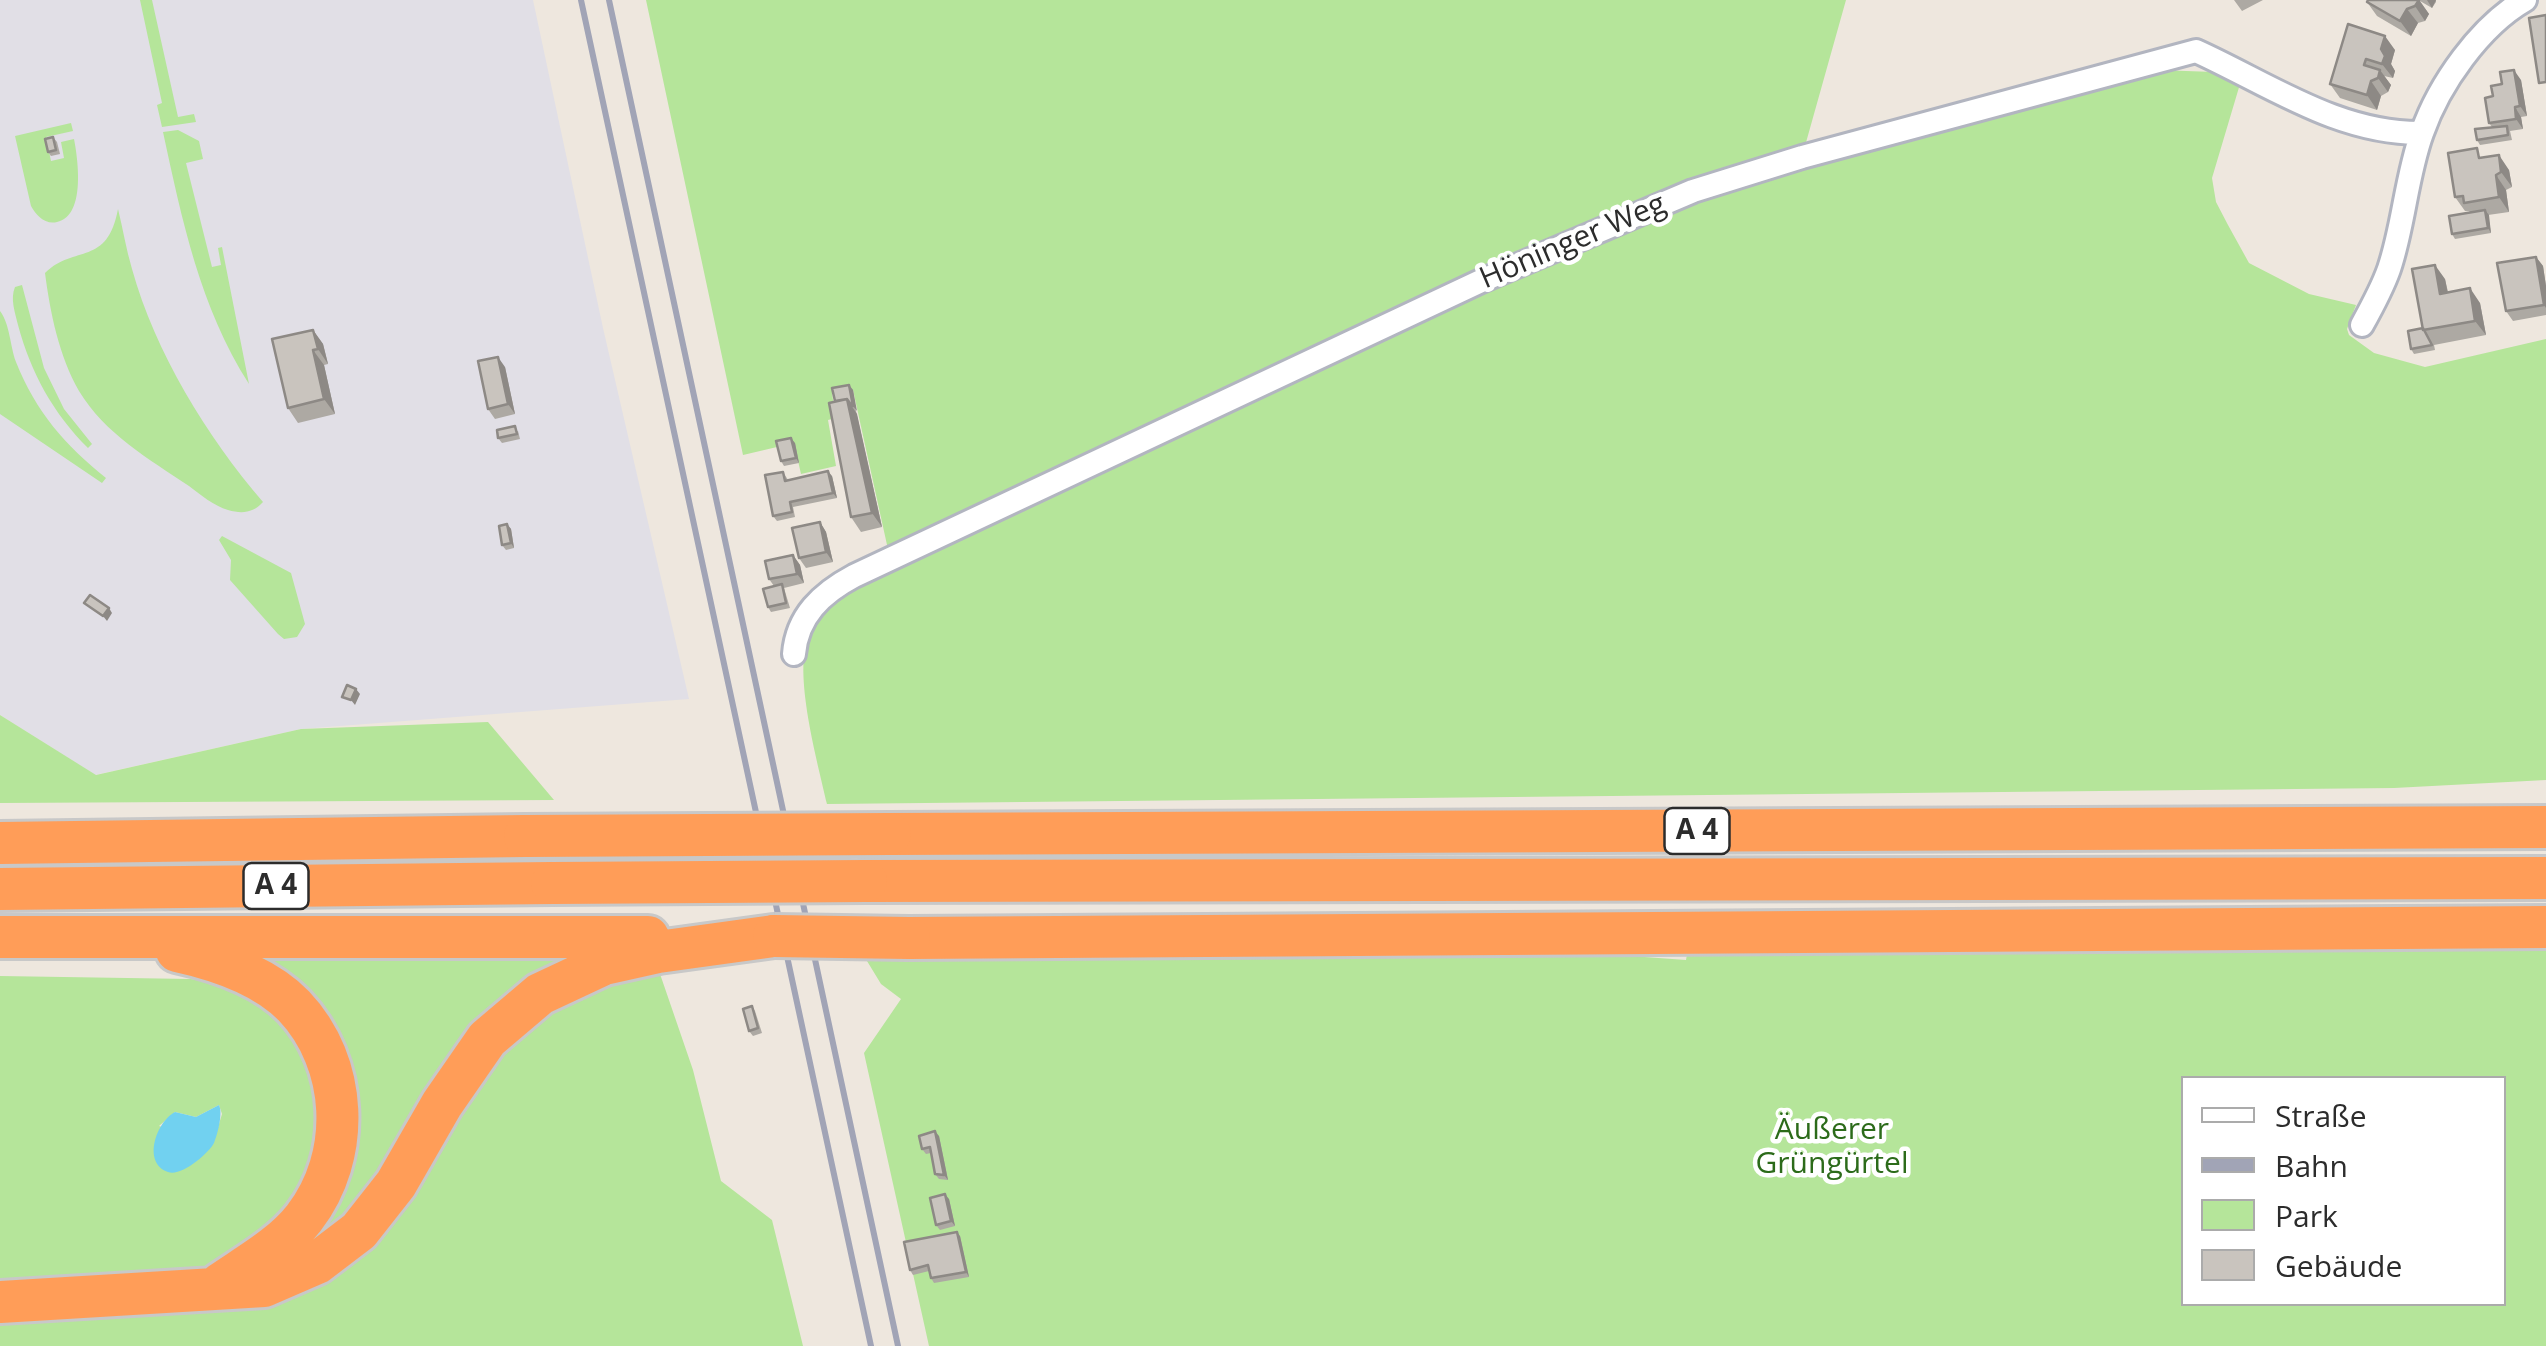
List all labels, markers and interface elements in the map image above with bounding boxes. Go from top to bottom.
street label: Höninger Weg [1475,187,1671,297]
road number: A 4 [1664,808,1730,854]
road number: A 4 [244,863,308,909]
legend [2181,1076,2506,1306]
text: Straße [2275,1095,2367,1136]
park label: Äußerer Grüngürtel [1756,1112,1908,1182]
text: Bahn [2275,1145,2348,1186]
text: Park [2275,1195,2338,1236]
text: Gebäude [2275,1245,2402,1286]

